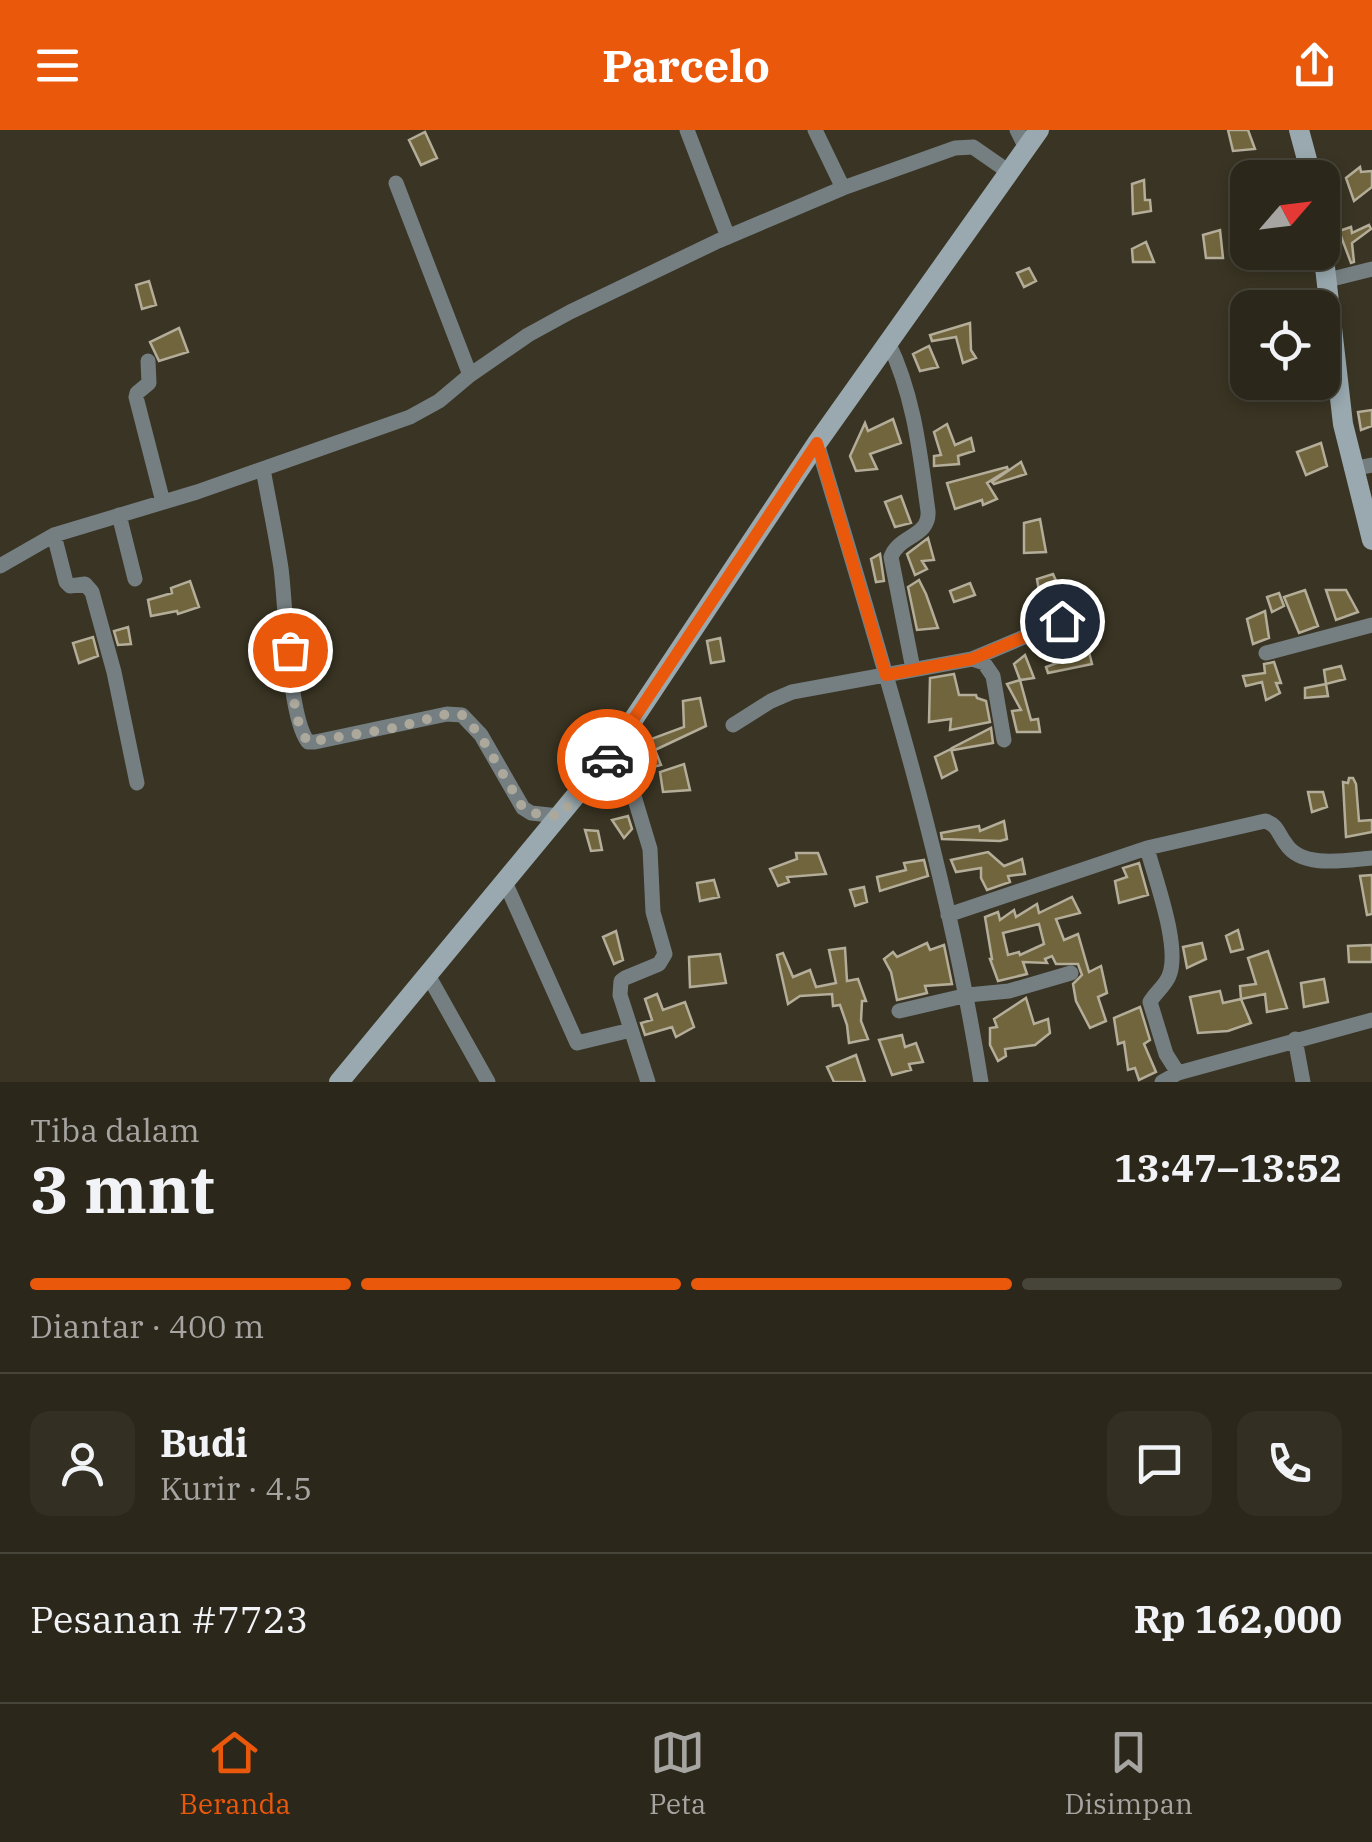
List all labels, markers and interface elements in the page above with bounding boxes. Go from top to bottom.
text: Parcelo [602,36,770,94]
icon: menu [30,38,85,93]
icon: share [1287,38,1342,93]
north arrow [1230,160,1340,270]
map controls [1230,160,1340,400]
button: locate [1230,290,1340,400]
pin [1020,579,1105,664]
icon: home [1035,594,1090,649]
pin [248,608,333,693]
icon: bag [263,623,318,678]
courier [557,709,657,809]
icon: car [580,732,635,787]
text: Tiba dalam [30,1109,200,1151]
text: 13:47–13:52 [1114,1143,1342,1192]
text: 3 mnt [30,1146,214,1231]
text: Diantar · 400 m [30,1305,264,1347]
button: person [30,1411,135,1516]
button: chat [1107,1411,1212,1516]
button: phone [1237,1411,1342,1516]
text: Budi [160,1418,248,1467]
text: Kurir · 4.5 [160,1467,312,1509]
text: Pesanan #7723 [30,1594,308,1643]
text: Rp 162,000 [1134,1594,1342,1643]
tab: Beranda [179,1725,291,1822]
tab: Peta [649,1725,706,1822]
tab: Disimpan [1064,1725,1193,1822]

